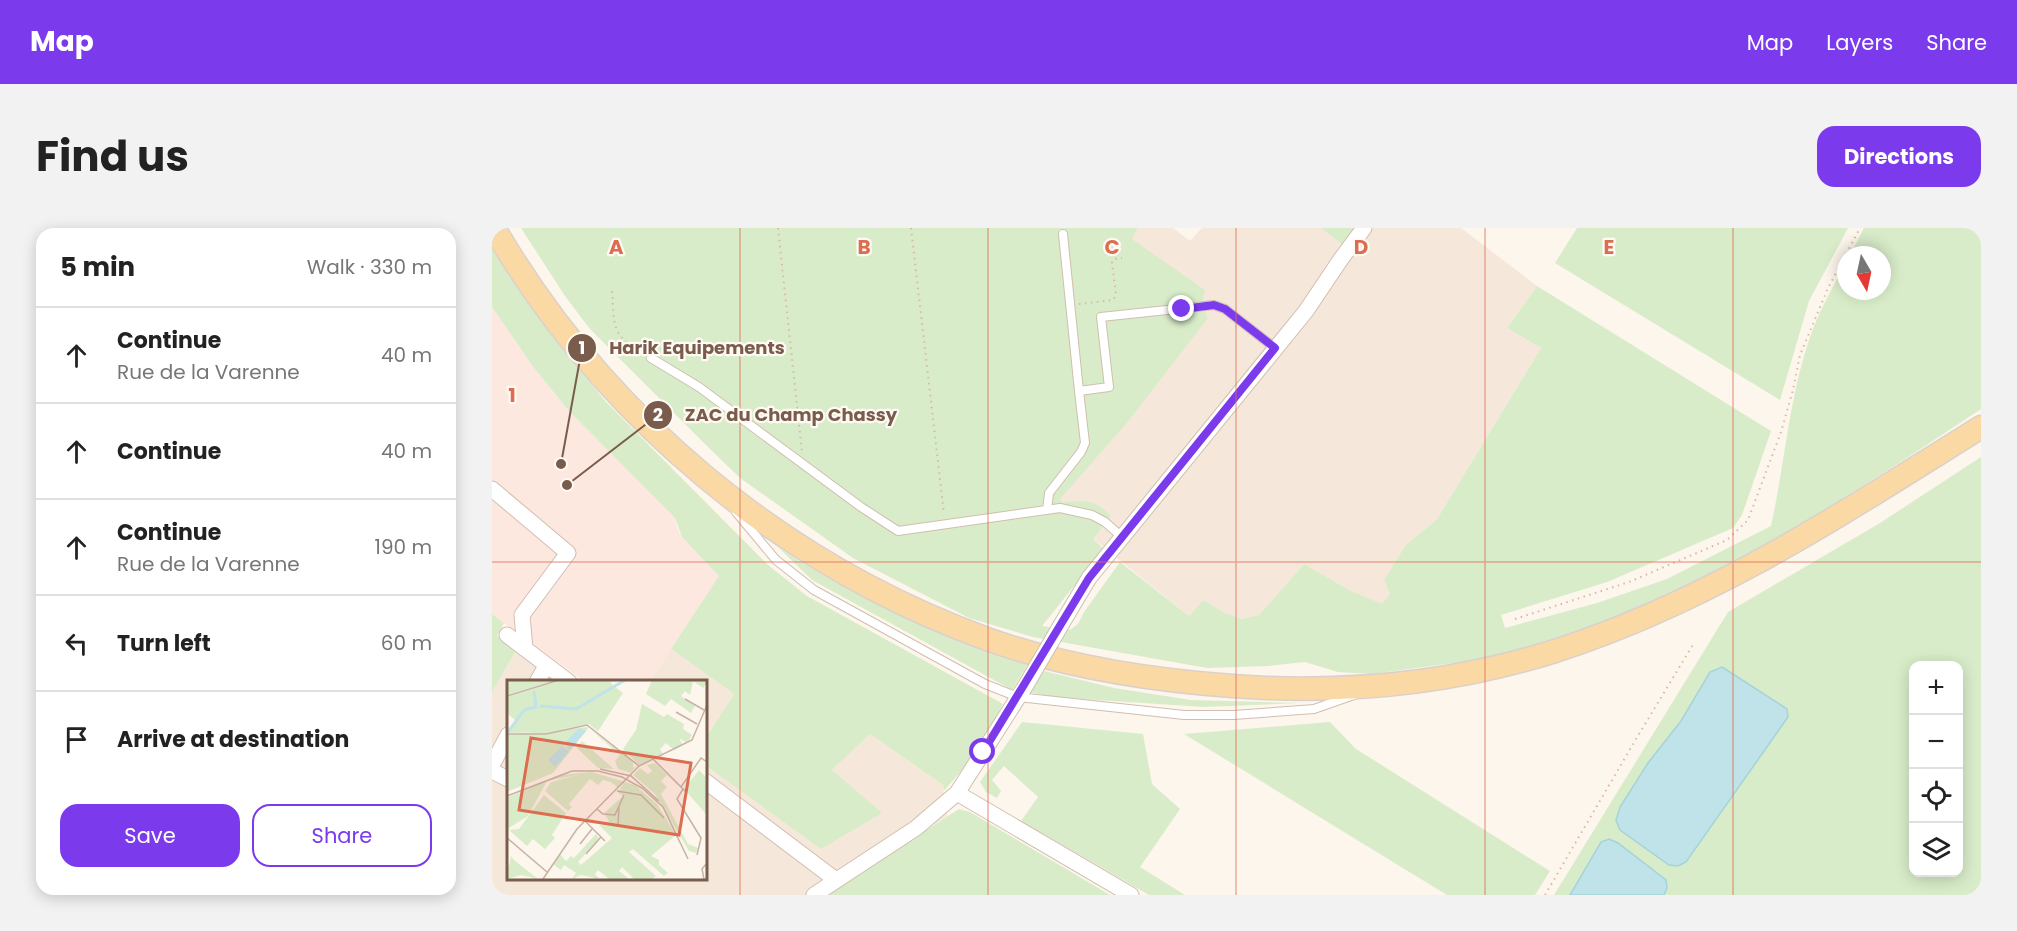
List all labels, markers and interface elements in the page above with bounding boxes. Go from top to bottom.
text: Map [30,22,94,61]
text: Map [1747,28,1793,57]
text: Layers [1826,28,1893,57]
text: Share [1926,28,1987,57]
button: Directions [1817,126,1981,187]
text: Find us [36,127,189,186]
text: A [609,233,624,261]
text: B [857,233,871,261]
text: C [1104,233,1120,261]
text: D [1354,233,1368,261]
text: E [1604,233,1614,261]
north arrow [1837,246,1891,300]
text: 5 min [60,249,135,285]
text: Walk · 330 m [307,253,432,281]
route end [1168,295,1194,321]
text: Continue [117,325,221,356]
callout: Harik Equipements [567,330,797,366]
text: 1 [579,335,585,360]
text: Harik Equipements [609,335,785,360]
icon: ahead [60,339,93,372]
text: 40 m [381,341,432,369]
text: Rue de la Varenne [117,358,300,386]
text: 1 [508,381,516,409]
callout: ZAC du Champ Chassy [643,397,910,433]
text: 2 [653,402,663,427]
text: ZAC du Champ Chassy [685,402,898,427]
icon: ahead [60,435,93,468]
text: Continue [117,436,221,467]
text: 40 m [381,437,432,465]
text: Continue [117,517,221,548]
icon: ahead [60,531,93,564]
text: 190 m [375,533,432,561]
text: Rue de la Varenne [117,550,300,578]
icon: left [60,627,93,660]
text: Turn left [117,628,211,659]
text: 60 m [381,629,432,657]
map controls [1909,661,1963,877]
button: + [1909,661,1963,715]
inset map [507,680,706,880]
button: − [1909,715,1963,769]
icon: arrive [60,723,93,756]
text: Arrive at destination [117,724,349,755]
route start [969,738,995,764]
button: locate [1909,769,1963,823]
button: Save [60,804,240,867]
button: Share [252,804,432,867]
button: layers [1909,823,1963,877]

